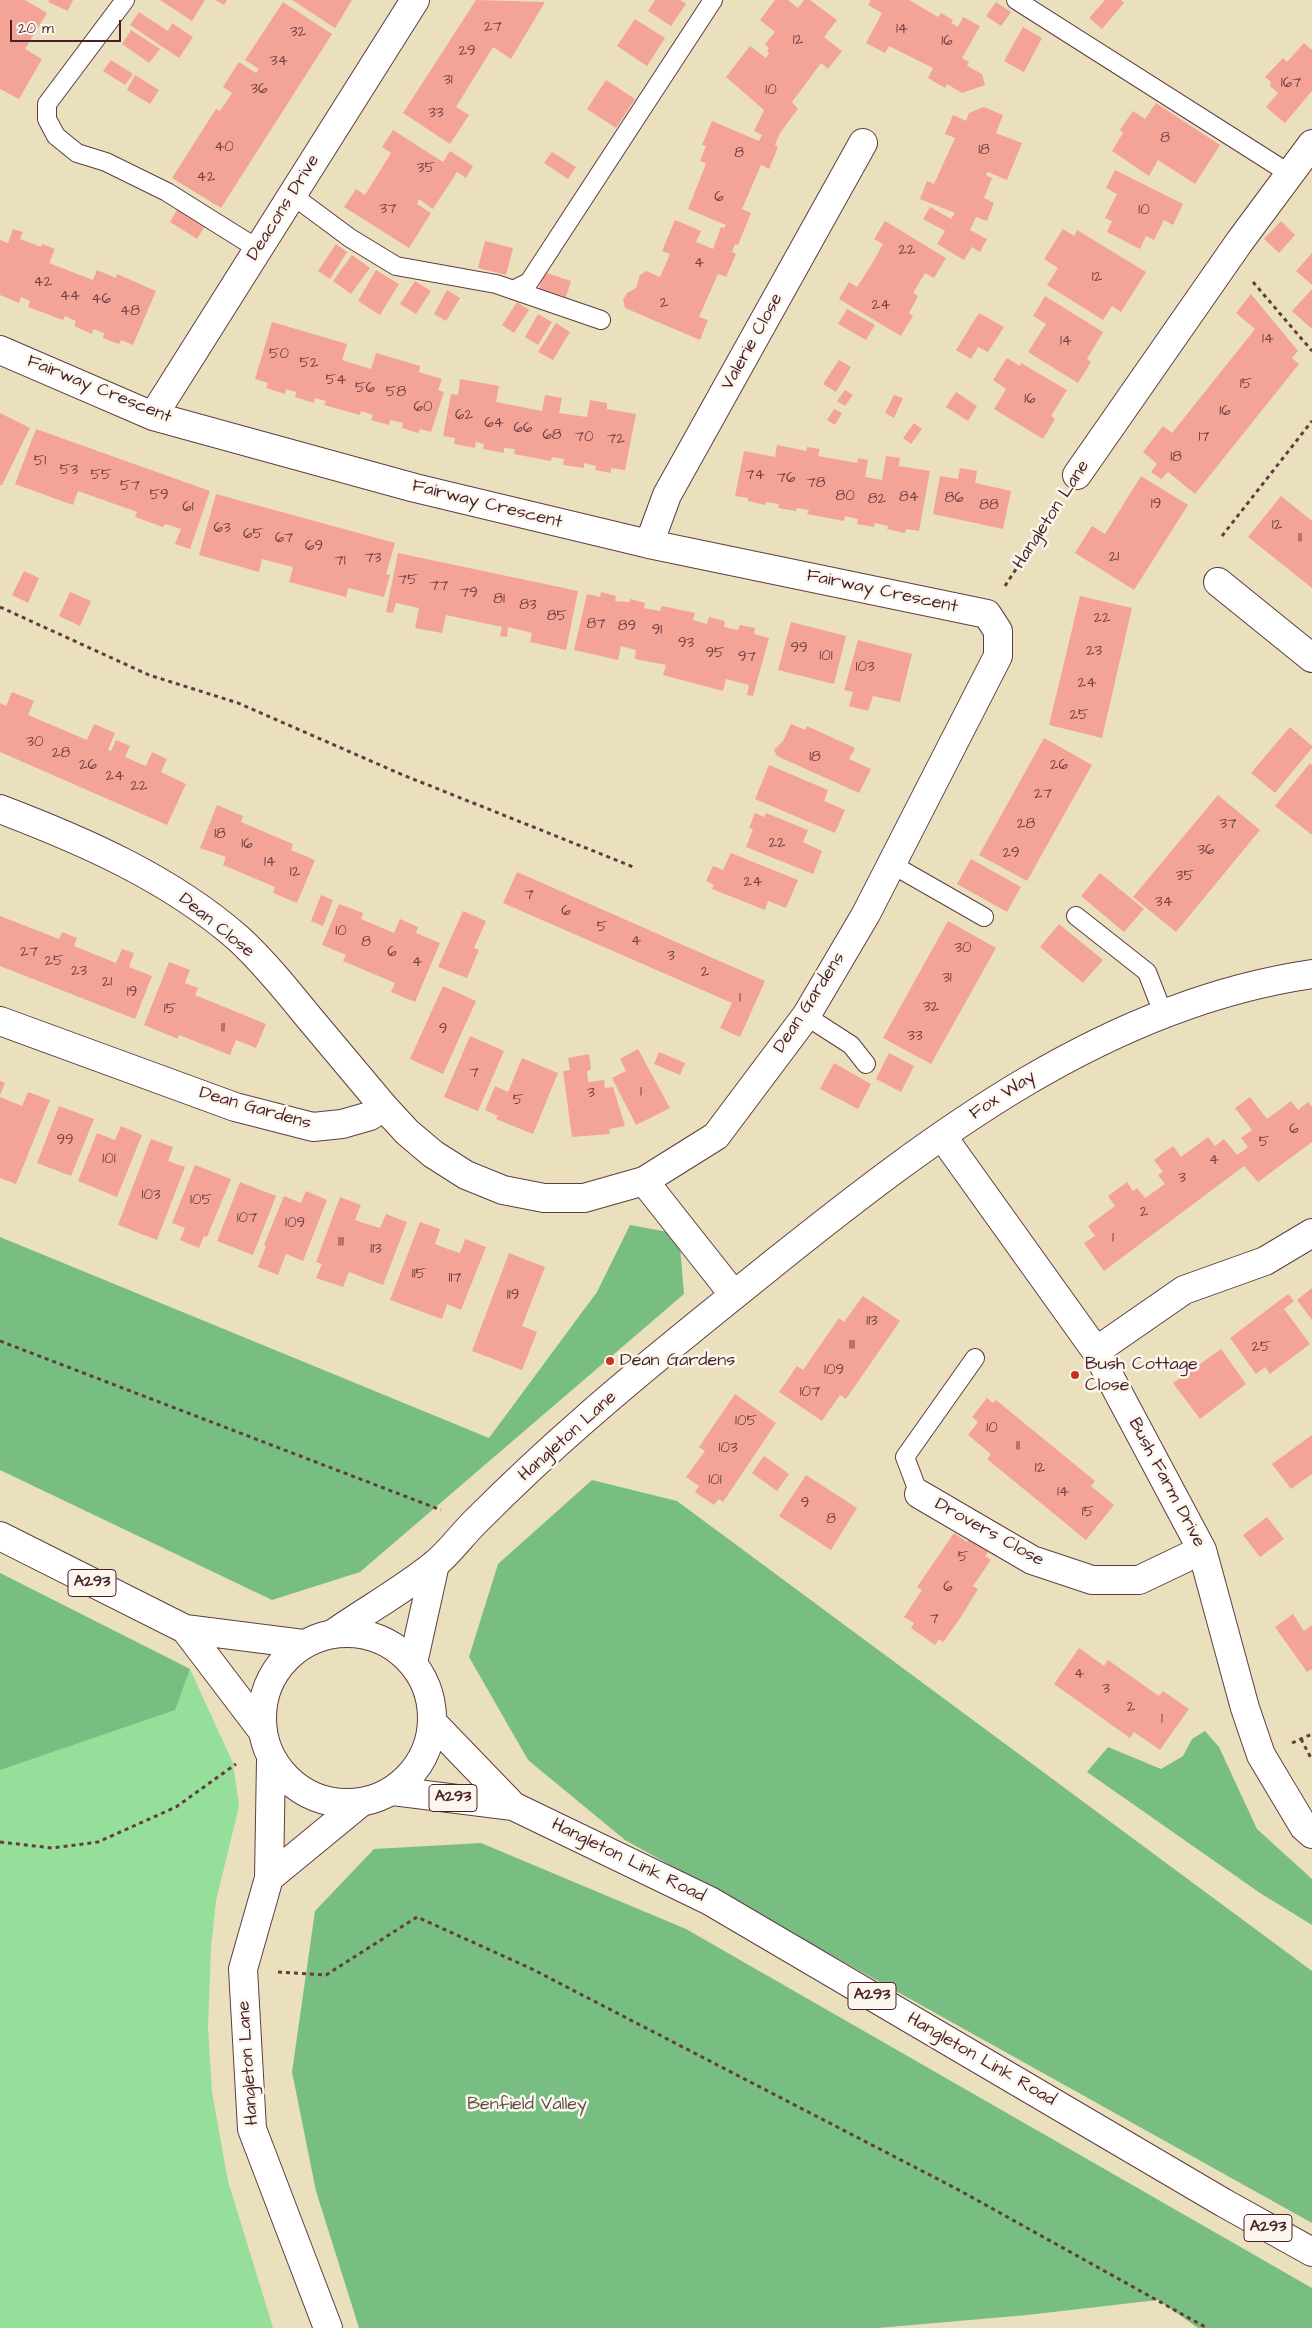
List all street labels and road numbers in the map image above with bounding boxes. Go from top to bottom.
street label: Deacons Drive [243,151,325,265]
street label: Valerie Close [718,290,788,394]
street label: Fairway Crescent [24,351,174,429]
street label: Hangleton Lane [1009,457,1095,573]
street label: Fairway Crescent [410,476,564,534]
street label: Fairway Crescent [804,565,960,619]
street label: Dean Close [174,889,258,963]
street label: Dean Gardens [770,949,850,1057]
street label: Fox Way [966,1067,1040,1125]
street label: Dean Gardens [197,1083,313,1135]
street label: Hangleton Lane [514,1387,622,1487]
street label: Bush Farm Drive [1123,1415,1209,1551]
street label: Drovers Close [931,1494,1047,1572]
road number: A293 [68,1570,116,1596]
road number: A293 [429,1785,477,1812]
street label: Hangleton Link Road [548,1814,708,1908]
road number: A293 [848,1982,896,2010]
street label: Hangleton Lane [234,2000,264,2126]
street label: Hangleton Link Road [903,2009,1059,2111]
road number: A293 [1244,2214,1292,2242]

